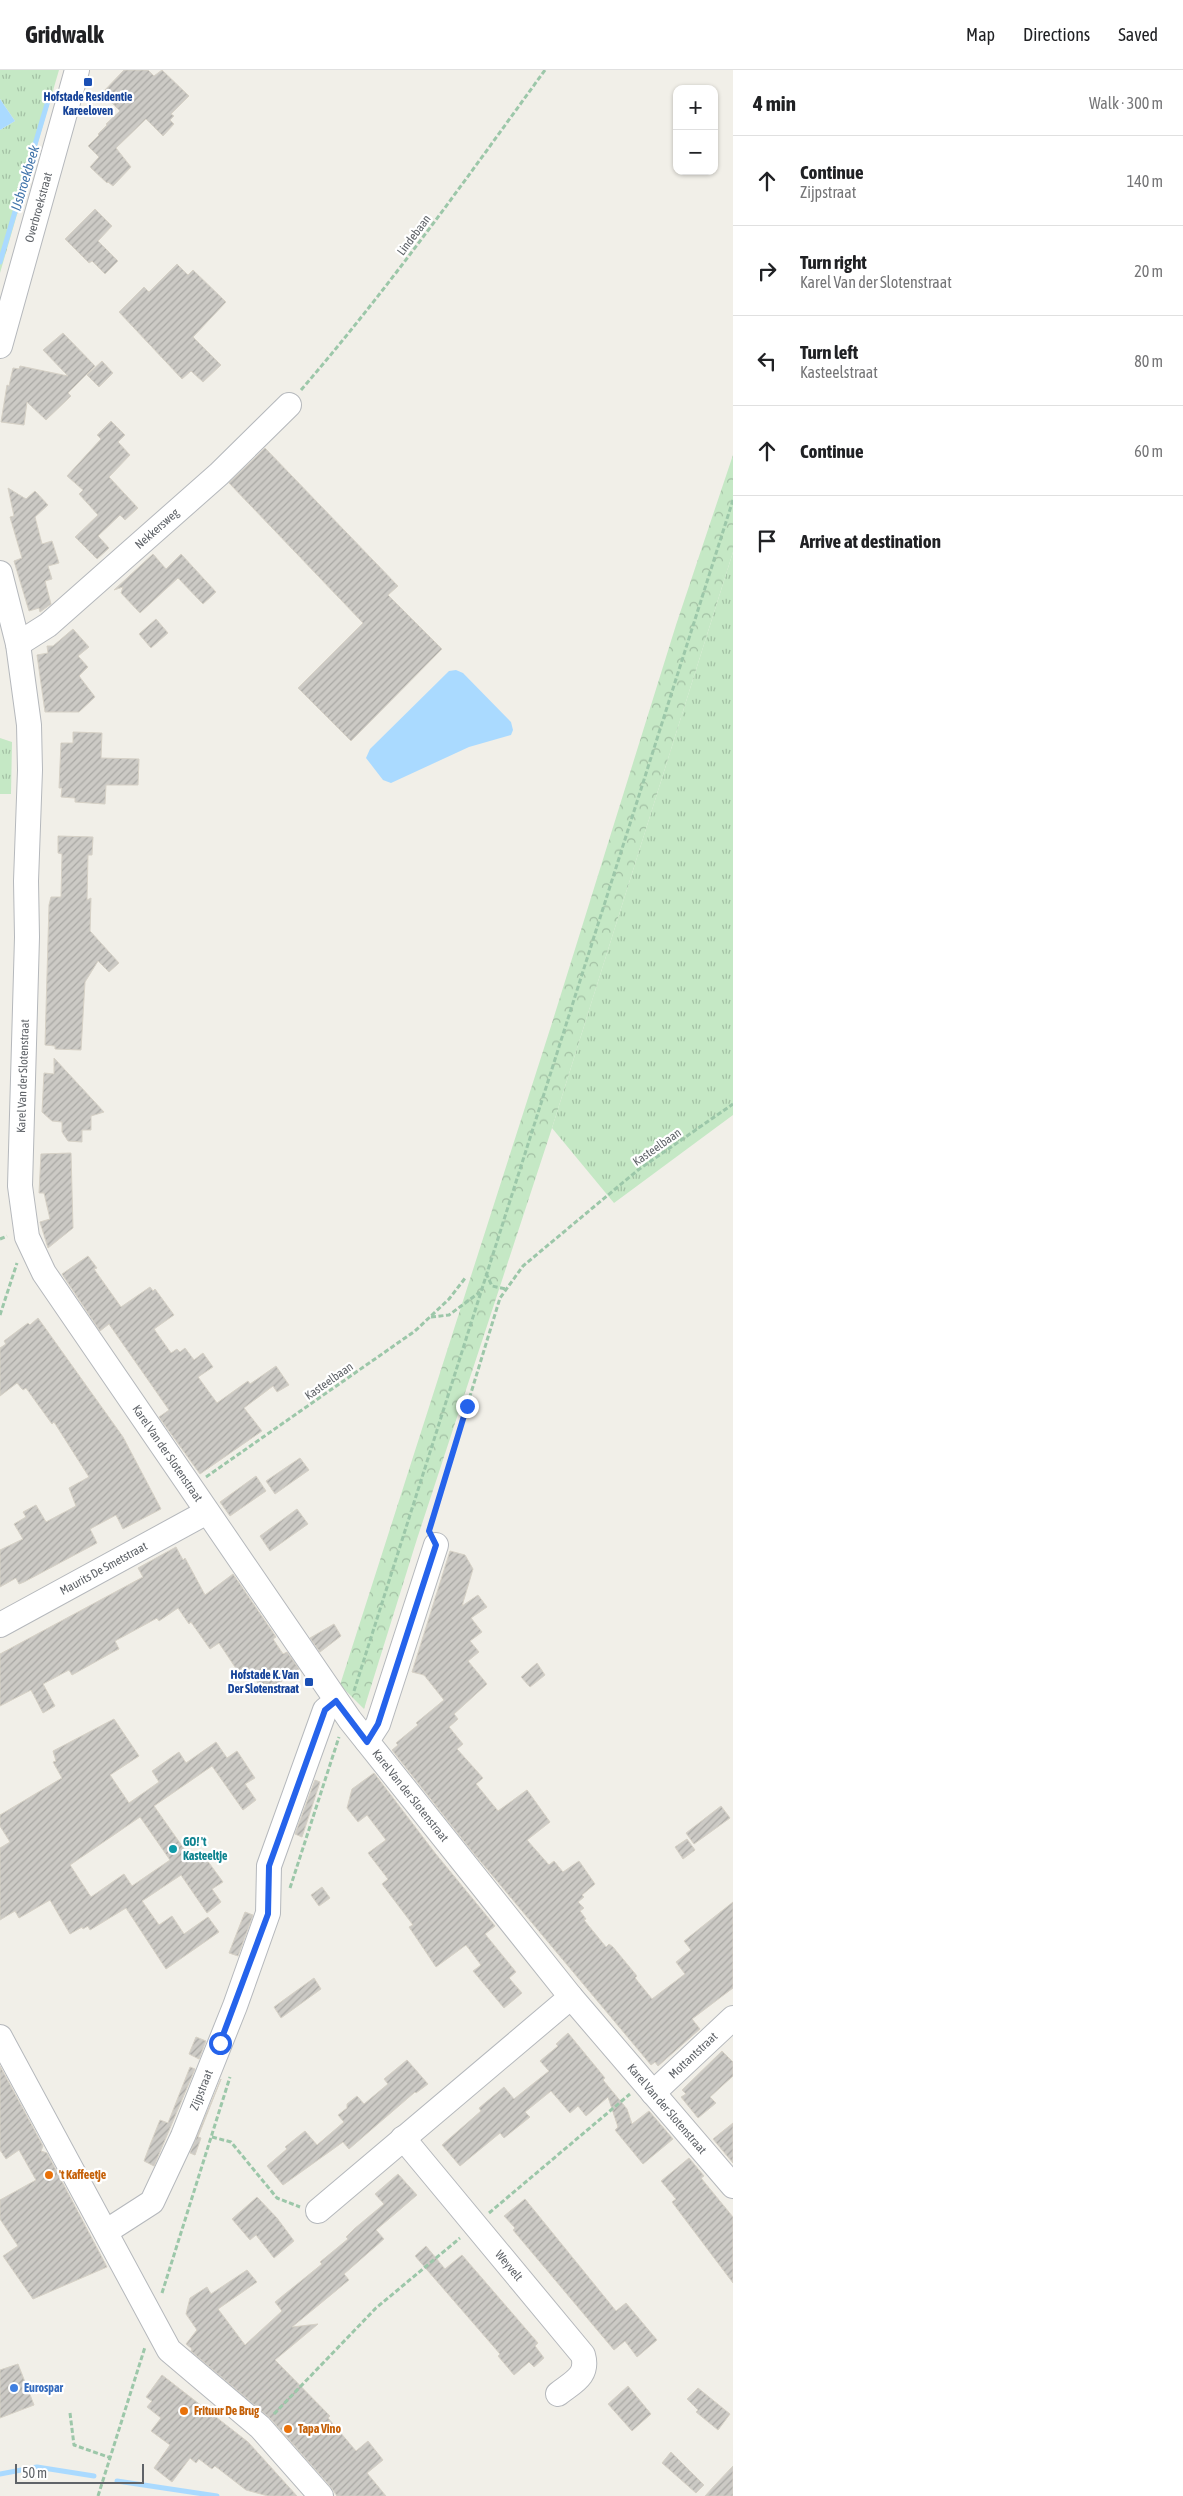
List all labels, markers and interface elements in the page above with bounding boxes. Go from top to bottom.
text: Gridwalk [25,21,104,48]
text: Map [966,24,995,45]
text: Directions [1023,24,1090,45]
text: Saved [1118,24,1158,45]
marker: Hofstade Residentie Kareeloven [82,76,94,88]
map controls [673,85,718,175]
button: + [673,85,718,130]
place label: Hofstade Residentie Kareeloven [43,90,133,118]
text: 4 min [753,91,796,115]
text: Walk · 300 m [1089,94,1163,112]
button: − [673,130,718,175]
water label: IJsbroekbeek [7,143,43,213]
text: Continue [800,161,864,183]
icon: ahead [753,167,781,195]
street label: Overbroekstraat [22,170,55,244]
text: 140 m [1127,172,1163,190]
text: Zijpstraat [800,183,856,201]
street label: Lindebaan [394,212,434,258]
text: Turn right [800,251,867,273]
icon: right [753,257,781,285]
text: 20 m [1134,262,1163,280]
text: Karel Van der Slotenstraat [800,273,952,291]
text: Turn left [800,341,858,363]
icon: left [753,347,781,375]
text: 80 m [1134,352,1163,370]
text: Kasteelstraat [800,363,878,381]
icon: ahead [753,437,781,465]
text: Continue [800,440,864,462]
text: 60 m [1134,442,1163,460]
street label: Nekkersweg [132,505,182,552]
icon: arrive [753,527,781,555]
text: Arrive at destination [800,530,941,552]
street label: Karel Van der Slotenstraat [14,1018,32,1133]
street label: Kasteelbaan [630,1125,684,1169]
street label: Kasteelbaan [302,1359,356,1403]
route end [456,1395,479,1418]
street label: Karel Van der Slotenstraat [129,1402,206,1505]
street label: Maurits De Smetstraat [58,1539,150,1598]
place label: Hofstade K. Van Der Slotenstraat [228,1668,300,1696]
marker: Hofstade K. Van Der Slotenstraat [303,1676,315,1688]
street label: Karel Van der Slotenstraat [369,1747,452,1845]
place label: GO! 't Kasteeltje [183,1835,228,1863]
marker: GO! 't Kasteeltje [167,1843,179,1855]
street label: Mottantstraat [666,2029,721,2081]
route start [209,2032,232,2055]
street label: Karel Van der Slotenstraat [625,2061,710,2157]
street label: Zijpstraat [187,2067,216,2112]
place label: 't Kaffeetje [59,2168,107,2182]
marker: 't Kaffeetje [43,2169,55,2181]
street label: Weyvelt [492,2248,526,2284]
place label: Eurospar [24,2381,64,2395]
marker: Eurospar [8,2382,20,2394]
place label: Frituur De Brug [194,2404,260,2418]
marker: Frituur De Brug [178,2405,190,2417]
place label: Tapa Vino [298,2422,341,2436]
marker: Tapa Vino [282,2423,294,2435]
scale bar [15,2461,144,2484]
text: 50 m [22,2465,47,2481]

